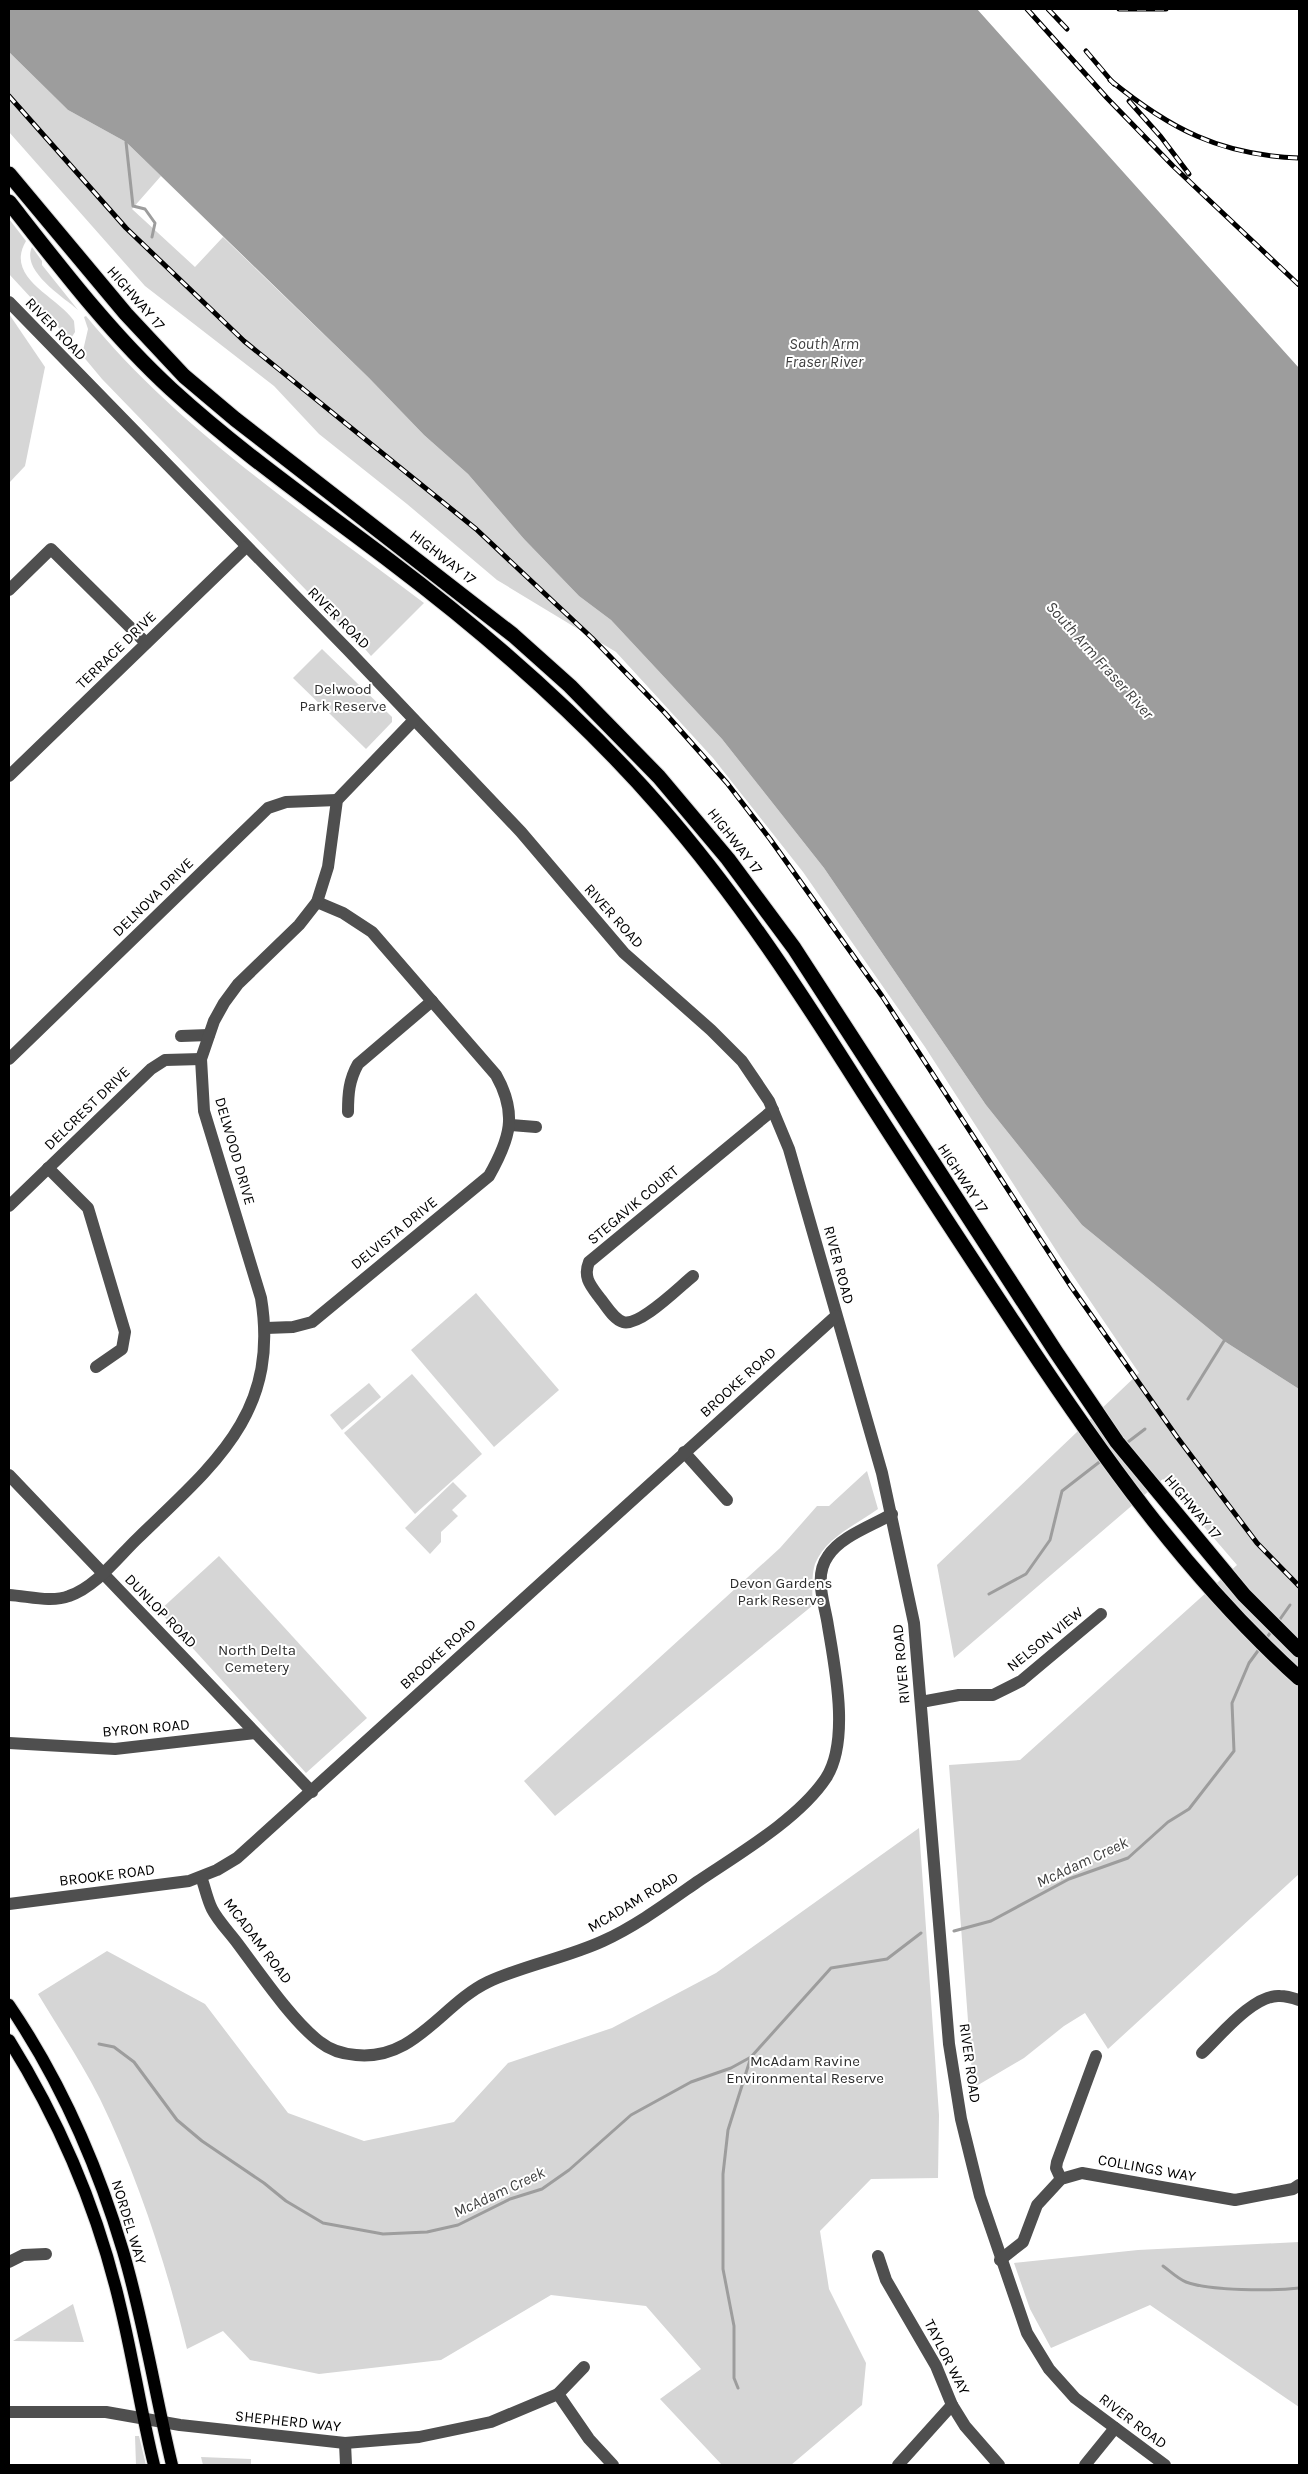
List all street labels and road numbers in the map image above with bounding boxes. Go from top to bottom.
street label: HIGHWAY 17 [103,262,169,334]
street label: RIVER ROAD [22,294,90,364]
street label: HIGHWAY 17 [406,526,480,588]
street label: RIVER ROAD [304,583,374,653]
street label: TERRACE DRIVE [72,607,160,693]
street label: HIGHWAY 17 [704,804,766,878]
street label: DELNOVA DRIVE [109,854,197,940]
street label: RIVER ROAD [580,880,648,952]
street label: DELCREST DRIVE [40,1062,134,1154]
street label: DELWOOD DRIVE [211,1095,259,1207]
street label: HIGHWAY 17 [934,1140,992,1216]
street label: STEGAVIK COURT [584,1161,683,1248]
street label: DELVISTA DRIVE [347,1193,441,1273]
street label: RIVER ROAD [820,1224,858,1306]
street label: BROOKE ROAD [696,1343,780,1421]
street label: HIGHWAY 17 [1161,1471,1225,1543]
street label: DUNLOP ROAD [121,1570,201,1652]
street label: NELSON VIEW [1003,1602,1087,1675]
street label: BROOKE ROAD [396,1615,480,1693]
street label: RIVER ROAD [889,1623,913,1705]
street label: BYRON ROAD [102,1715,190,1741]
street label: BROOKE ROAD [58,1860,156,1890]
street label: MCADAM ROAD [584,1868,682,1936]
street label: MCADAM ROAD [220,1895,296,1987]
street label: RIVER ROAD [955,2022,985,2104]
street label: COLLINGS WAY [1097,2151,1198,2186]
street label: NORDEL WAY [108,2178,151,2267]
street label: TAYLOR WAY [920,2316,974,2398]
street label: RIVER ROAD [1095,2390,1171,2452]
street label: SHEPHERD WAY [234,2406,343,2436]

